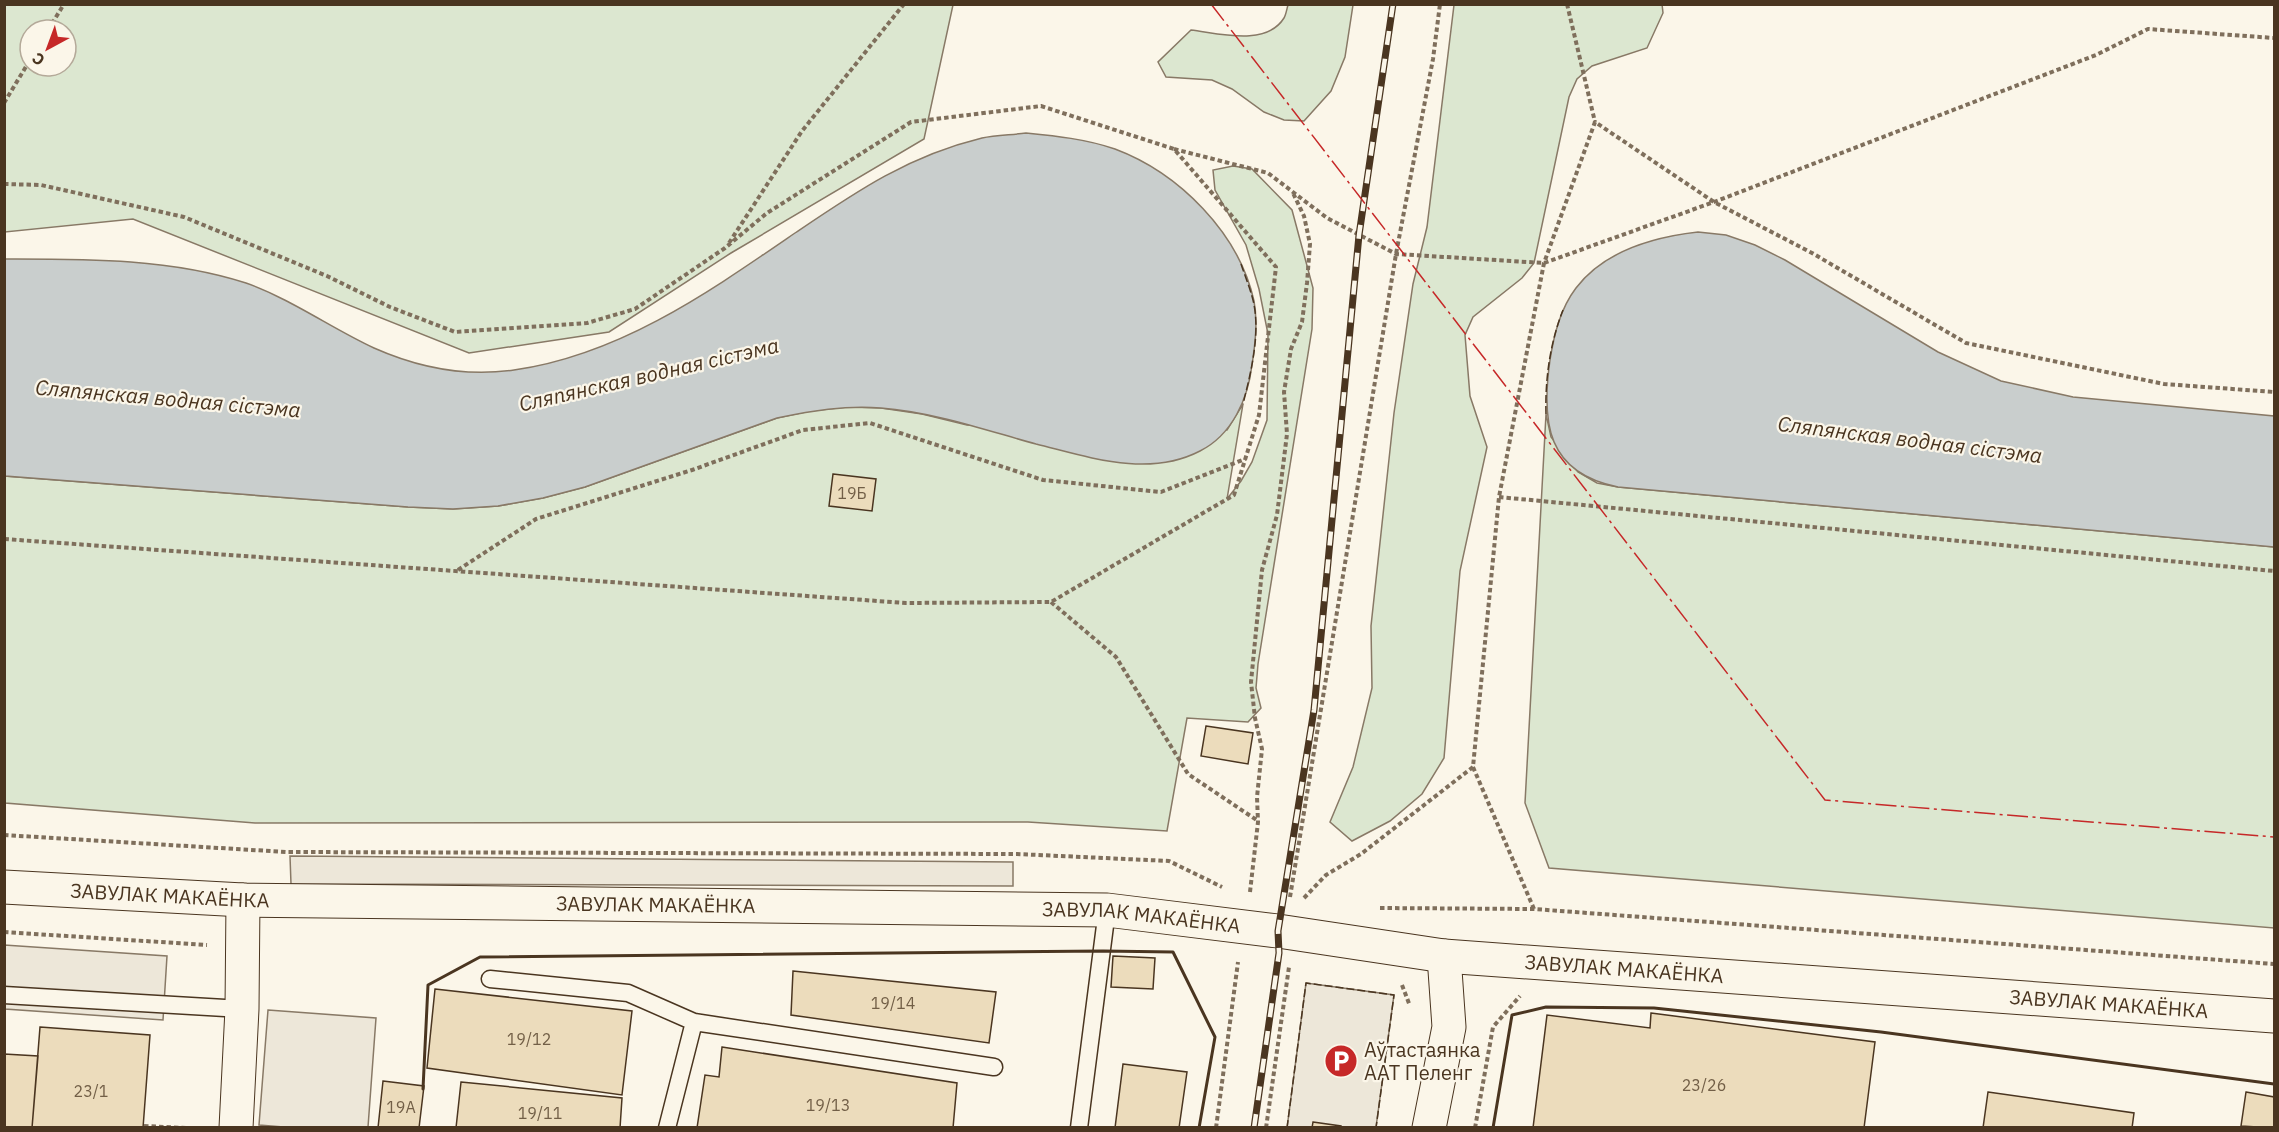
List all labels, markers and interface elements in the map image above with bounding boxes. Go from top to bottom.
north arrow [18,18,78,78]
text: С [28,48,49,70]
water label: Сляпянская водная сістэма [516,330,782,418]
water label: Сляпянская водная сістэма [34,372,302,424]
water label: Сляпянская водная сістэма [1776,409,2044,469]
house number: 19Б [837,483,867,503]
street label: ЗАВУЛАК МАКАЁНКА [69,877,270,913]
street label: ЗАВУЛАК МАКАЁНКА [556,890,756,919]
street label: ЗАВУЛАК МАКАЁНКА [1042,895,1242,939]
street label: ЗАВУЛАК МАКАЁНКА [1523,948,1725,989]
street label: ЗАВУЛАК МАКАЁНКА [2008,983,2209,1024]
house number: 19/14 [871,993,915,1013]
house number: 19/12 [507,1029,551,1049]
place label: Аўтастаянка ААТ Пеленг [1364,1036,1481,1086]
parking icon: Аўтастаянка ААТ Пеленг [1323,1043,1359,1079]
house number: 23/26 [1682,1075,1726,1095]
house number: 23/1 [74,1081,108,1101]
house number: 19/13 [806,1095,850,1115]
house number: 19А [386,1097,416,1117]
house number: 19/11 [518,1103,562,1123]

